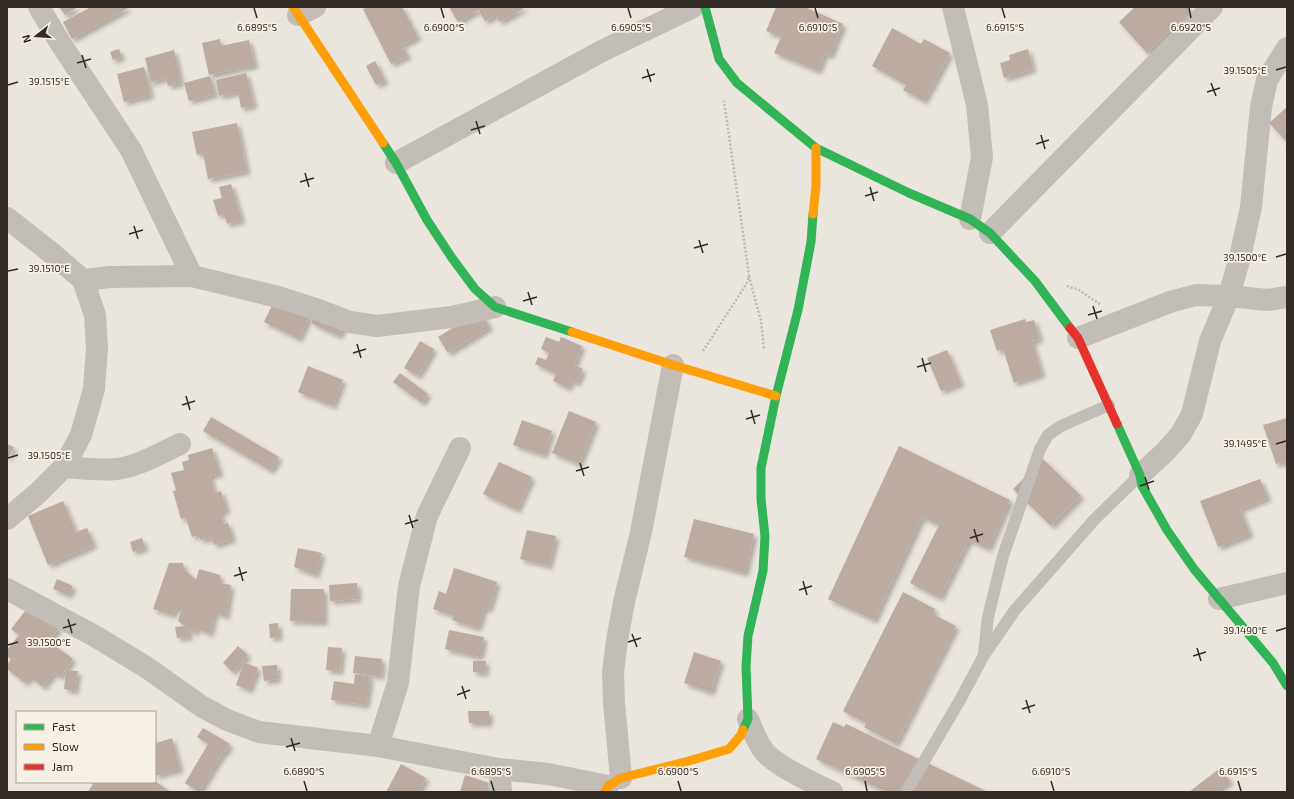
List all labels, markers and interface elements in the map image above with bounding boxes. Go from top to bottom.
north arrow [16,16,56,56]
text: 6.6895°S [237,21,277,33]
text: 6.6900°S [424,21,465,33]
text: 6.6905°S [611,21,651,33]
text: 6.6910°S [799,21,838,33]
text: 6.6915°S [986,21,1024,33]
text: 6.6920°S [1171,21,1212,33]
text: N [19,33,33,45]
text: 39.1505°E [1223,64,1267,76]
text: 39.1515°E [28,75,70,87]
text: 39.1500°E [1223,251,1267,263]
text: 39.1510°E [28,262,70,274]
text: 39.1495°E [1223,437,1267,449]
text: 39.1505°E [27,449,71,461]
text: 39.1490°E [1223,624,1268,636]
text: 39.1500°E [27,636,71,648]
legend [16,711,156,783]
text: Fast [52,719,76,733]
text: Slow [52,739,79,753]
text: Jam [52,759,73,773]
text: 6.6890°S [284,765,325,777]
text: 6.6895°S [471,765,511,777]
text: 6.6900°S [658,765,699,777]
text: 6.6905°S [845,765,885,777]
text: 6.6910°S [1032,765,1071,777]
text: 6.6915°S [1219,765,1257,777]

